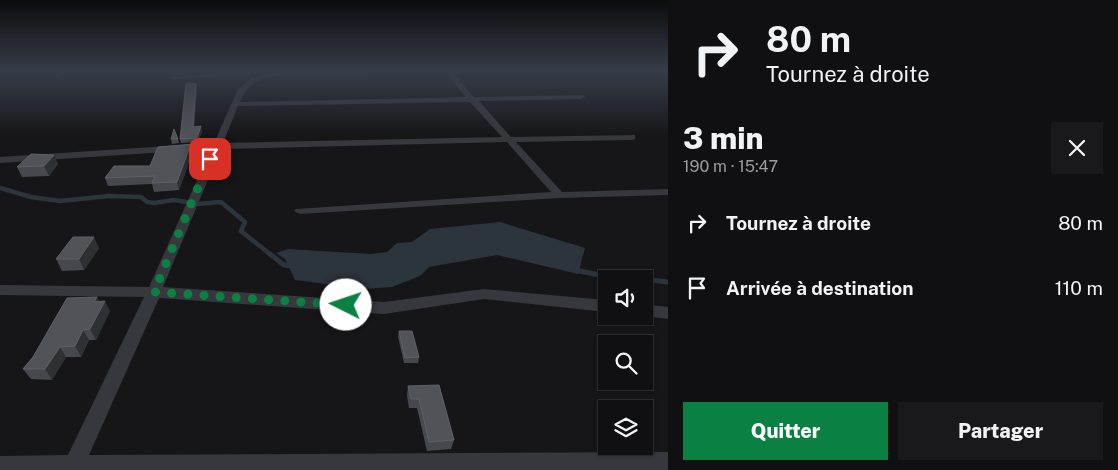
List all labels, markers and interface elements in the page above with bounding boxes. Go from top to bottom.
text: 80 m [766,19,851,60]
icon: right [683,20,748,85]
text: Tournez à droite [766,61,930,87]
text: 3 min [683,120,764,156]
button: close [1051,122,1103,174]
pin [189,138,231,180]
icon: arrive [196,145,224,173]
text: 190 m · 15:47 [683,157,778,176]
icon: right [683,209,711,237]
text: Tournez à droite [726,212,871,234]
text: 80 m [1058,212,1103,234]
map controls [598,270,653,455]
button: sound [598,270,653,325]
icon: arrive [683,274,711,302]
text: Arrivée à destination [726,277,914,299]
text: 110 m [1055,277,1103,299]
position arrow [319,278,371,330]
button: search [598,335,653,390]
button: layers [598,400,653,455]
button: Quitter [683,402,888,460]
button: Partager [898,402,1103,460]

